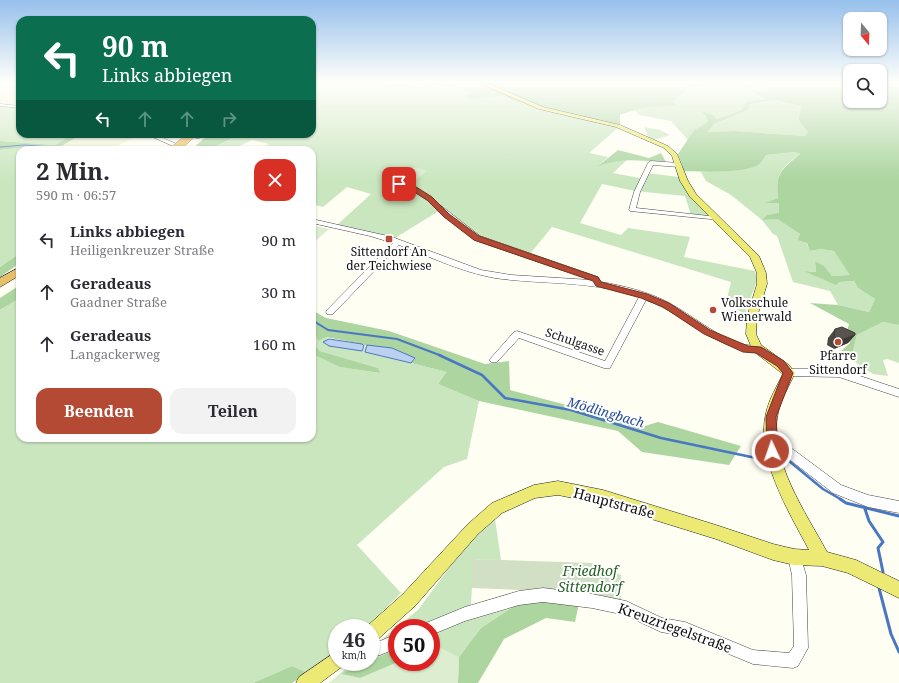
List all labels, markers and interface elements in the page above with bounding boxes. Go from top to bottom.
north arrow [843,12,887,56]
map controls [843,12,887,108]
text: 90 m [102,27,169,65]
icon: left [36,32,88,84]
text: Links abbiegen [102,63,232,87]
button: search [843,64,887,108]
icon: left [92,108,114,130]
icon: ahead [134,108,156,130]
icon: ahead [176,108,198,130]
icon: right [218,108,240,130]
text: 2 Min. [36,154,110,187]
button: close [254,159,296,201]
pin [382,167,416,201]
icon: arrive [388,173,410,195]
text: 590 m · 06:57 [36,186,116,204]
text: Links abbiegen [70,221,185,241]
icon: left [36,229,58,251]
text: 90 m [261,230,296,250]
marker: Sittendorf An der Teichwiese [384,234,394,244]
text: Heiligenkreuzer Straße [70,241,214,259]
place label: Sittendorf An der Teichwiese [346,243,432,274]
text: Geradeaus [70,273,151,293]
icon: ahead [36,281,58,303]
text: 30 m [261,282,296,302]
text: Gaadner Straße [70,293,167,311]
place label: Volksschule Wienerwald [721,294,792,325]
marker: Volksschule Wienerwald [708,305,718,315]
street label: Schulgasse [543,323,607,360]
text: Geradeaus [70,325,151,345]
icon: ahead [36,333,58,355]
text: 160 m [253,334,296,354]
marker: Pfarre Sittendorf [833,337,843,347]
text: Langackerweg [70,345,160,363]
place label: Pfarre Sittendorf [809,347,868,378]
button: Beenden [36,388,162,434]
button: Teilen [170,388,296,434]
water label: Mödlingbach [565,392,647,432]
position arrow [751,430,793,472]
street label: Hauptstraße [571,483,657,522]
park label: Friedhof Sittendorf [558,561,625,596]
street label: Kreuzriegelstraße [616,598,735,657]
speed limit sign: 50 [388,619,440,671]
text: 46 [343,626,365,653]
text: km/h [342,648,366,662]

